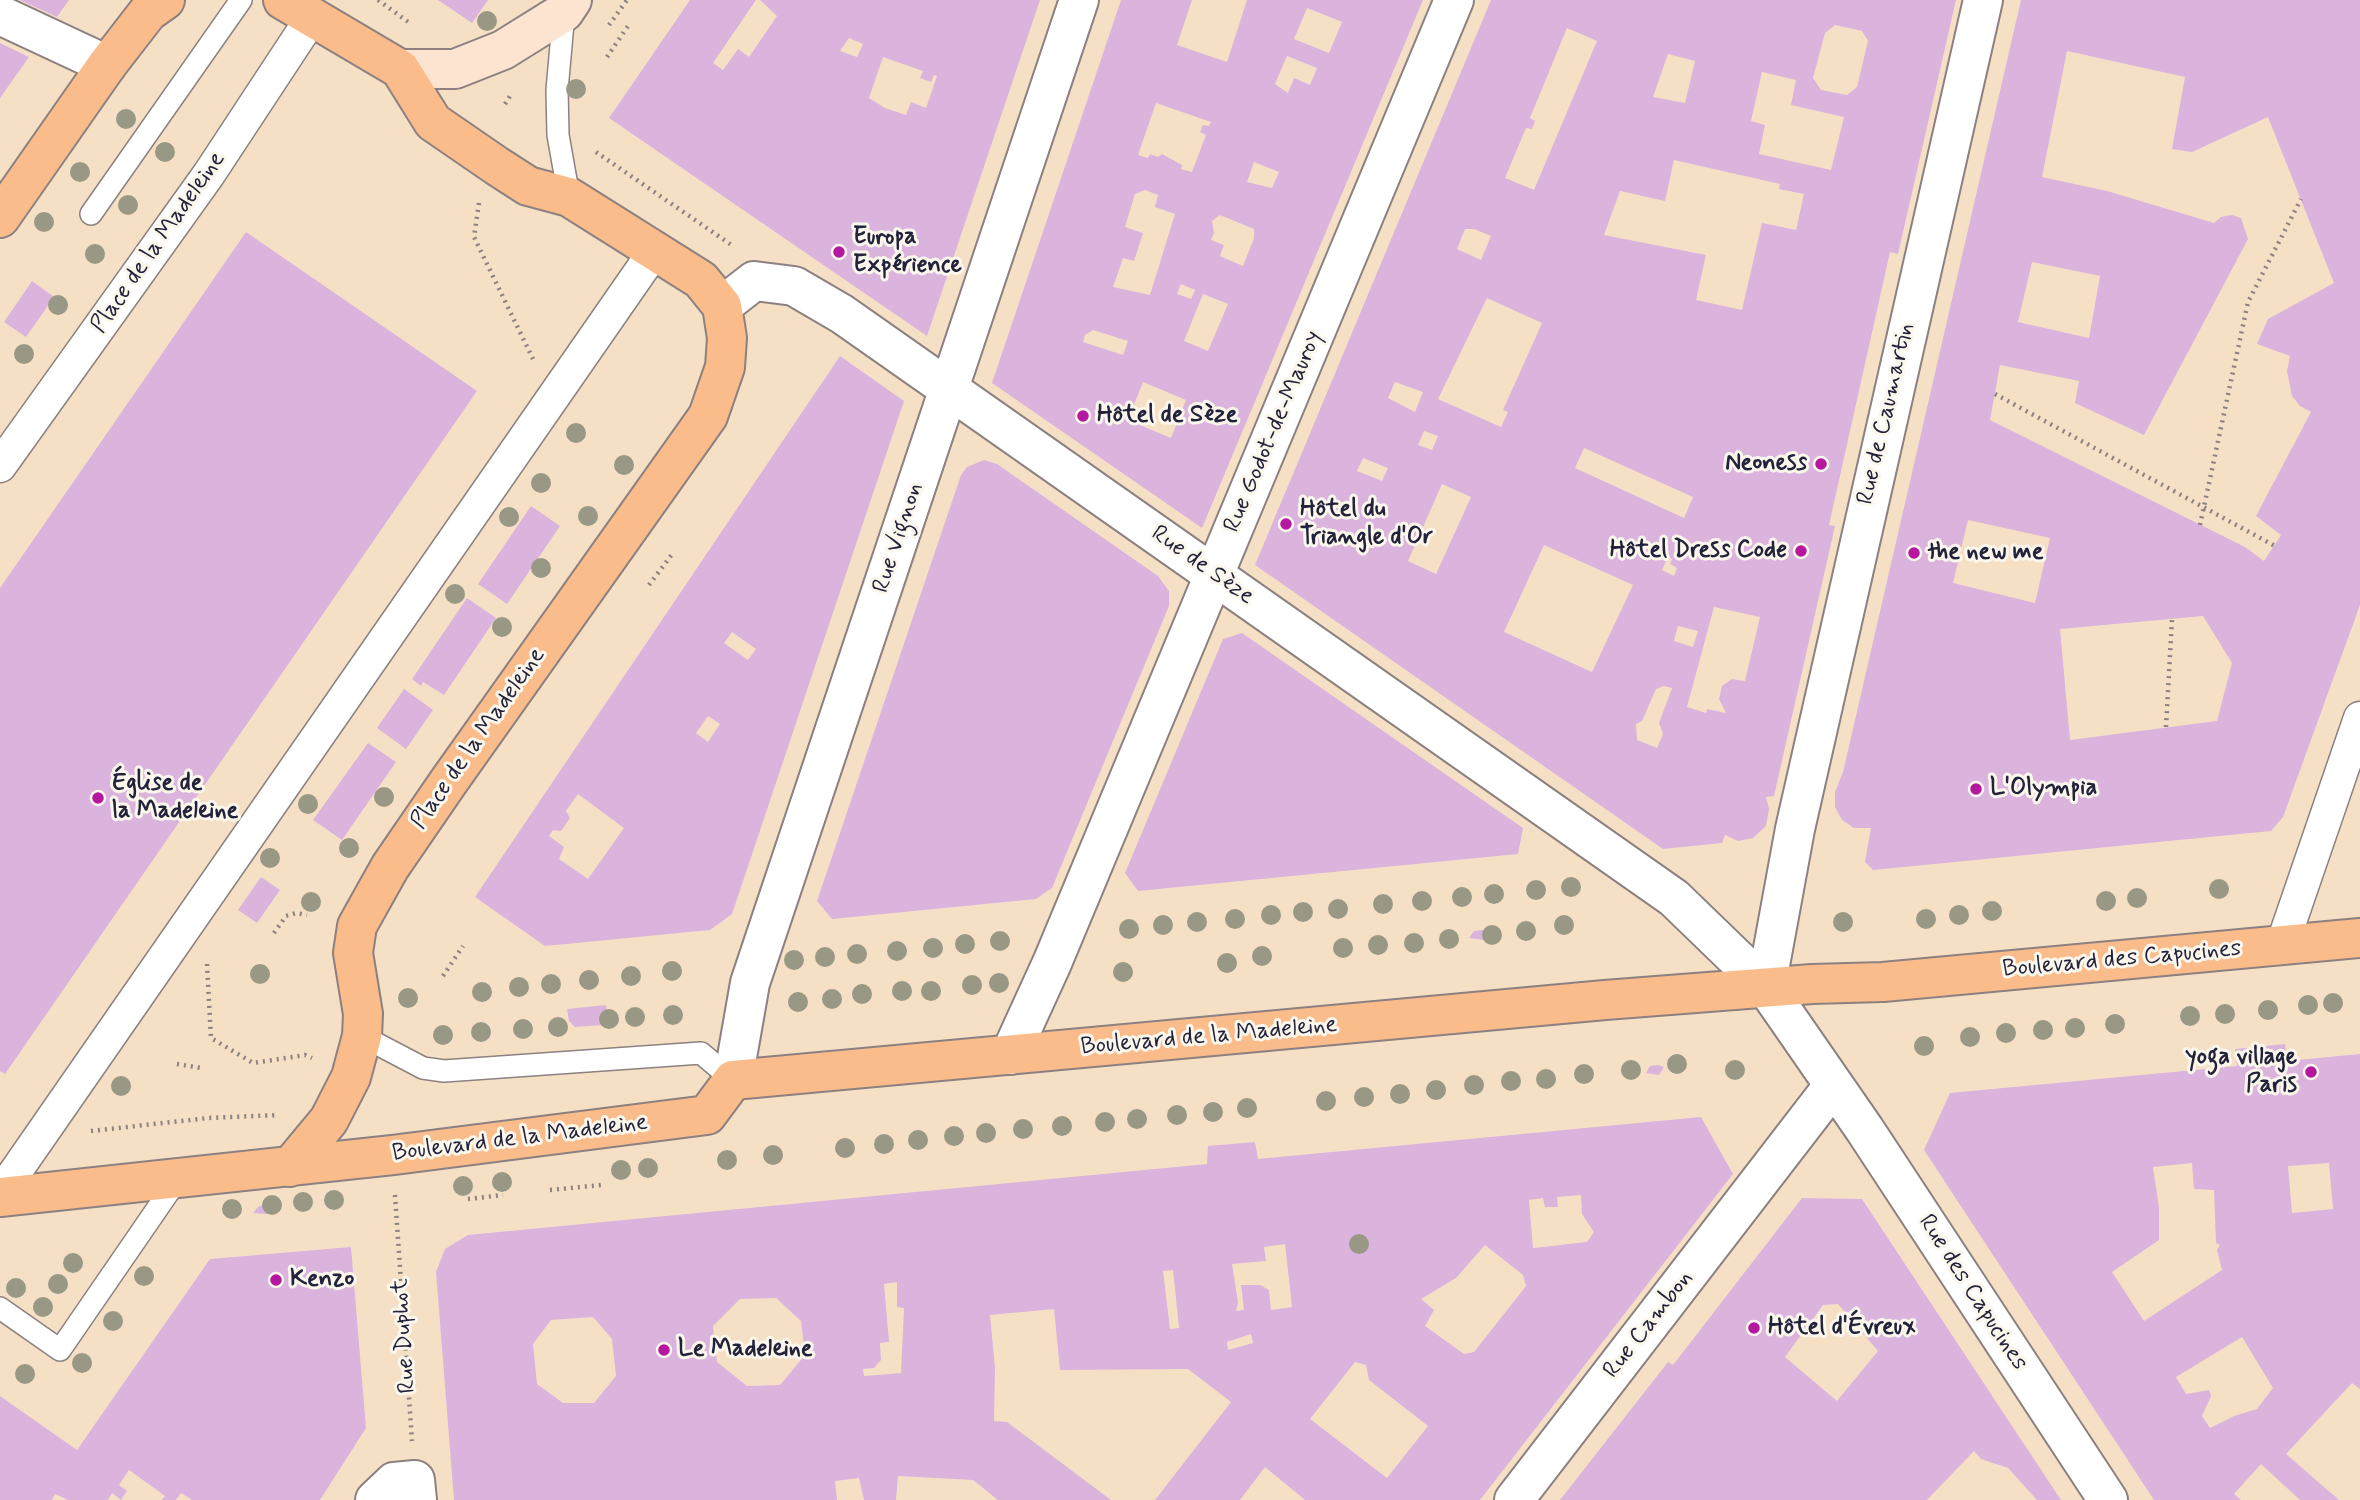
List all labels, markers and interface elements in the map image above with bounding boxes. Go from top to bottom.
street label: Place de la Madeleine [86,147,232,339]
place label: Europa Expérience [853,224,962,280]
marker: Europa Expérience [831,244,847,260]
street label: Rue de Caumartin [1852,320,1922,508]
street label: Rue Godot-de-Mauroy [1218,327,1330,537]
place label: Hôtel de Sèze [1097,402,1238,430]
marker: Hôtel de Sèze [1075,408,1091,424]
place label: Neoness [1725,450,1807,478]
marker: Neoness [1813,456,1829,472]
street label: Rue Vignon [868,479,930,597]
place label: Hôtel du Triangle d'Or [1300,496,1433,552]
marker: Hôtel du Triangle d'Or [1278,516,1294,532]
street label: Rue de Sèze [1145,520,1259,612]
place label: Hôtel Dress Code [1610,537,1787,565]
place label: the new me [1928,539,2043,567]
marker: Hôtel Dress Code [1793,543,1809,559]
marker: the new me [1906,545,1922,561]
street label: Place de la Madeleine [406,643,552,835]
place label: Église de la Madeleine [112,770,238,826]
place label: L'Olympia [1990,775,2097,803]
marker: L'Olympia [1968,781,1984,797]
marker: Église de la Madeleine [90,790,106,806]
street label: Boulevard des Capucines [2001,935,2243,985]
street label: Boulevard de la Madeleine [1080,1011,1338,1063]
place label: yoga village Paris [2185,1044,2297,1100]
marker: yoga village Paris [2303,1064,2319,1080]
street label: Boulevard de la Madeleine [391,1109,649,1169]
street label: Rue des Capucines [1911,1210,2033,1376]
street label: Rue Cambon [1598,1265,1700,1385]
place label: Kenzo [290,1266,354,1294]
marker: Kenzo [268,1272,284,1288]
street label: Rue Duphot [387,1278,423,1394]
place label: Hôtel d'Évreux [1768,1314,1915,1342]
marker: Hôtel d'Évreux [1746,1320,1762,1336]
place label: Le Madeleine [678,1336,813,1364]
marker: Le Madeleine [656,1342,672,1358]

